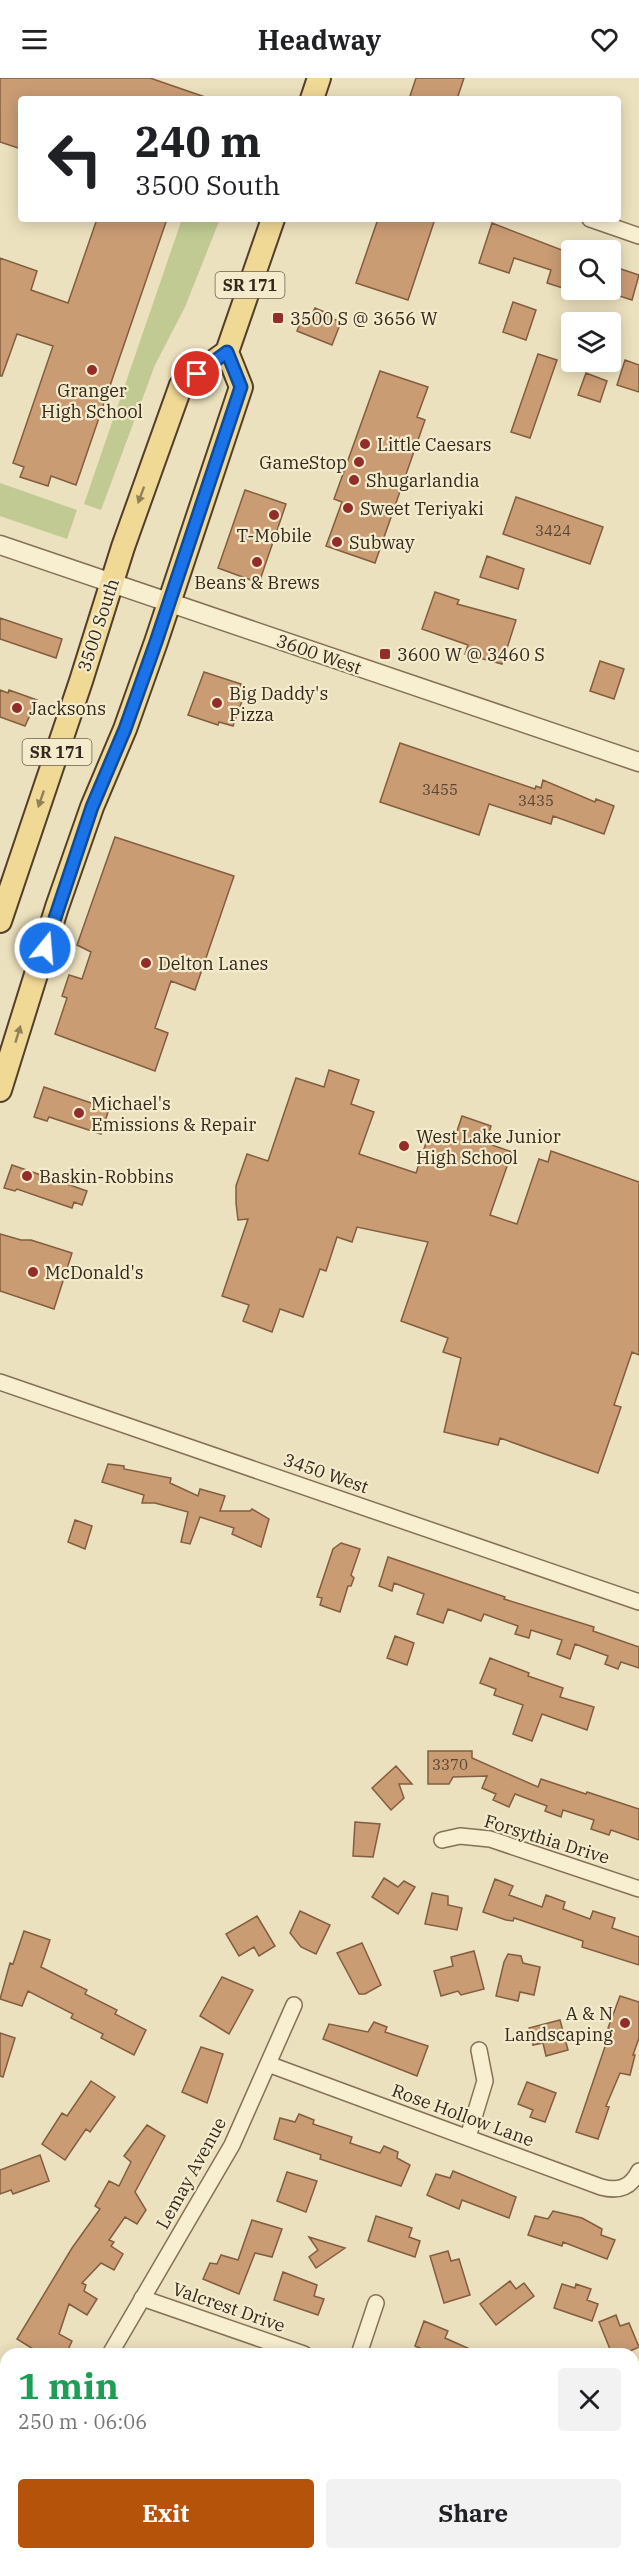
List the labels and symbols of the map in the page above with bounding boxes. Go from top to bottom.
road number: SR 171 [216,272,284,298]
place label: 3500 S @ 3656 W [290,307,438,330]
marker: 3500 S @ 3656 W [271,311,285,325]
pin [171,348,222,399]
marker: Granger High School [85,363,99,377]
place label: Granger High School [41,379,143,423]
place label: Little Caesars [377,433,491,456]
marker: Little Caesars [358,437,372,451]
place label: GameStop [259,451,347,474]
marker: GameStop [352,455,366,469]
place label: Shugarlandia [366,469,480,492]
marker: Shugarlandia [347,473,361,487]
one-way arrow [136,486,146,504]
place label: Sweet Teriyaki [360,497,484,520]
marker: Sweet Teriyaki [341,501,355,515]
marker: T-Mobile [267,508,281,522]
house number: 3424 [535,521,571,540]
place label: T-Mobile [236,524,312,547]
place label: Subway [349,531,415,554]
marker: Subway [330,535,344,549]
marker: Beans & Brews [250,555,264,569]
place label: Beans & Brews [194,571,320,594]
street label: 3500 South [72,575,124,675]
street label: 3600 West [273,629,365,679]
place label: 3600 W @ 3460 S [397,643,545,666]
marker: 3600 W @ 3460 S [378,647,392,661]
place label: Big Daddy's Pizza [229,682,328,726]
marker: Big Daddy's Pizza [210,696,224,710]
place label: Jacksons [29,697,106,720]
marker: Jacksons [10,701,24,715]
road number: SR 171 [22,739,92,765]
house number: 3455 [422,780,458,799]
one-way arrow [36,790,46,808]
house number: 3435 [518,791,554,810]
position arrow [13,916,77,980]
place label: Delton Lanes [158,952,268,975]
marker: Delton Lanes [139,956,153,970]
one-way arrow [14,1025,23,1043]
place label: Michael's Emissions & Repair [91,1092,256,1136]
marker: Michael's Emissions & Repair [72,1106,86,1120]
place label: West Lake Junior High School [416,1125,561,1169]
marker: West Lake Junior High School [397,1139,411,1153]
place label: Baskin-Robbins [39,1165,174,1188]
marker: Baskin-Robbins [20,1169,34,1183]
place label: McDonald's [45,1261,144,1284]
marker: McDonald's [26,1265,40,1279]
street label: 3450 West [280,1448,372,1498]
house number: 3370 [432,1755,468,1774]
street label: Forsythia Drive [482,1809,612,1869]
place label: A & N Landscaping [504,2002,613,2046]
marker: A & N Landscaping [618,2016,632,2030]
street label: Rose Hollow Lane [389,2079,537,2151]
street label: Lemay Avenue [151,2113,231,2233]
street label: Valcrest Drive [170,2277,288,2337]

